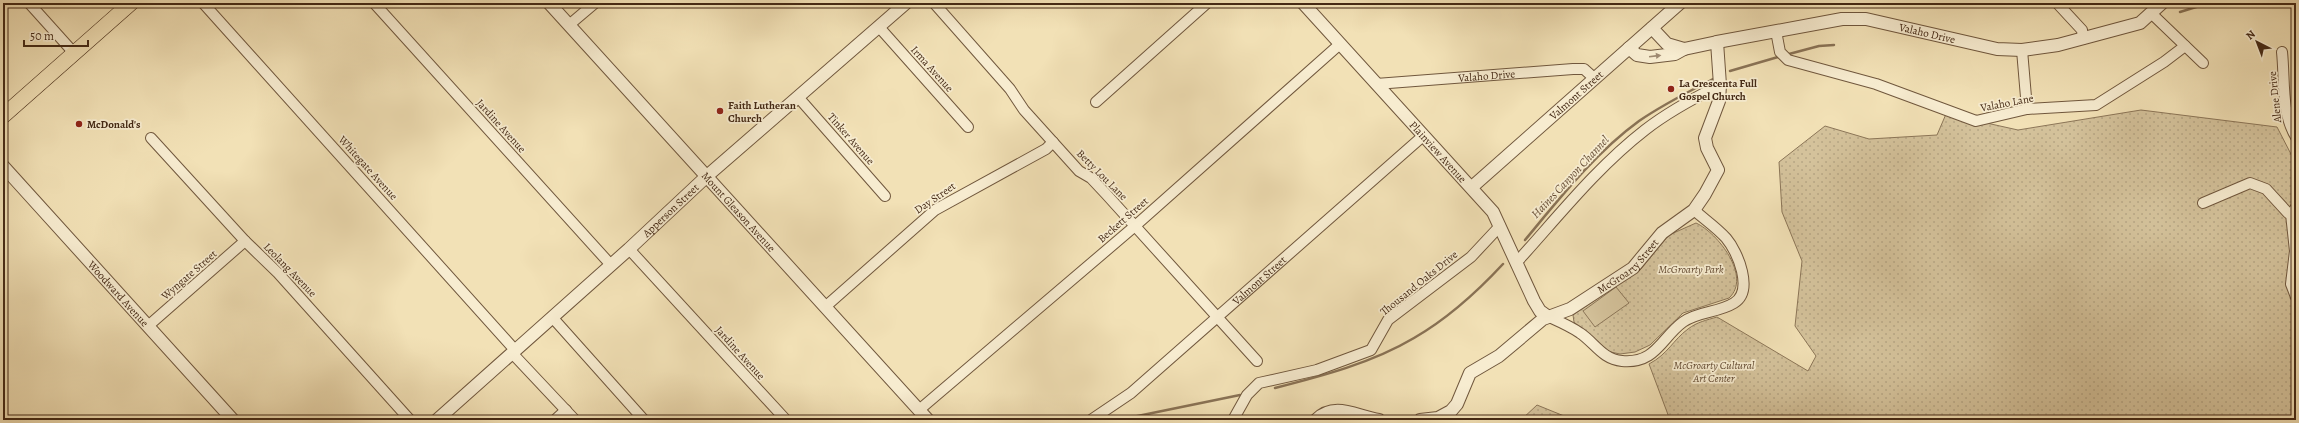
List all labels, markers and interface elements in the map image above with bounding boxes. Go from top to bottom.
street label: Valaho Drive [1897,19,1957,47]
scale bar [24,22,88,48]
north arrow [2237,22,2277,62]
text: N [2243,27,2259,43]
text: 50 m [30,28,54,44]
street label: Irma Avenue [907,43,957,95]
one-way arrow [1649,53,1662,59]
street label: Valaho Drive [1457,66,1516,85]
street label: Valmont Street [1545,67,1607,123]
street label: Alene Drive [2265,70,2285,124]
place label: La Crescenta Full Gospel Church [1679,76,1757,104]
marker: La Crescenta Full Gospel Church [1666,84,1676,94]
street label: Valaho Lane [1978,90,2035,116]
street label: Jardine Avenue [473,96,529,156]
place label: Faith Lutheran Church [728,98,796,126]
marker: Faith Lutheran Church [715,106,725,116]
street label: Tinker Avenue [824,110,878,168]
place label: McDonald's [87,117,141,132]
street label: Plainview Avenue [1406,118,1470,186]
marker: McDonald's [74,119,84,129]
street label: Whitegate Avenue [334,132,401,203]
water label: Haines Canyon Channel [1527,132,1613,222]
street label: Betty Lou Lane [1073,146,1131,204]
street label: Mount Gleason Avenue [698,168,779,255]
street label: Day Street [911,178,959,217]
street label: Apperson Street [638,180,702,241]
street label: Beckett Street [1094,194,1152,246]
street label: McGroarty Street [1594,235,1662,297]
street label: Leolang Avenue [260,240,320,301]
street label: Wyngate Street [157,246,220,304]
street label: Thousand Oaks Drive [1377,247,1461,319]
street label: Valmont Street [1228,252,1290,309]
street label: Woodward Avenue [84,257,152,330]
park label: McGroarty Park [1658,262,1724,277]
street label: Jardine Avenue [712,323,768,383]
park label: McGroarty Cultural Art Center [1674,358,1755,386]

